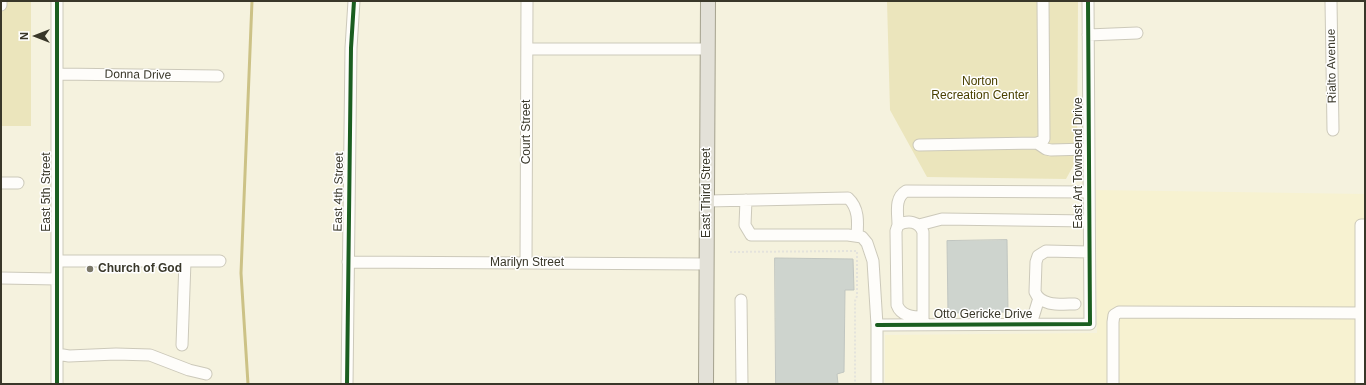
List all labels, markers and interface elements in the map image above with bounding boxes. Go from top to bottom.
north arrow [16,16,56,56]
street label: Rialto Avenue [1324,29,1340,103]
text: N [18,32,30,40]
street label: Donna Drive [105,67,171,83]
park label: Norton Recreation Center [931,75,1029,103]
street label: East Art Townsend Drive [1072,97,1086,229]
street label: Court Street [520,100,534,164]
street label: East Third Street [700,148,714,238]
street label: East 5th Street [40,152,54,232]
street label: East 4th Street [331,152,347,232]
street label: Marilyn Street [490,256,564,270]
place label: Church of God [98,262,182,276]
marker: Church of God [85,264,95,274]
street label: Otto Gericke Drive [934,308,1032,322]

